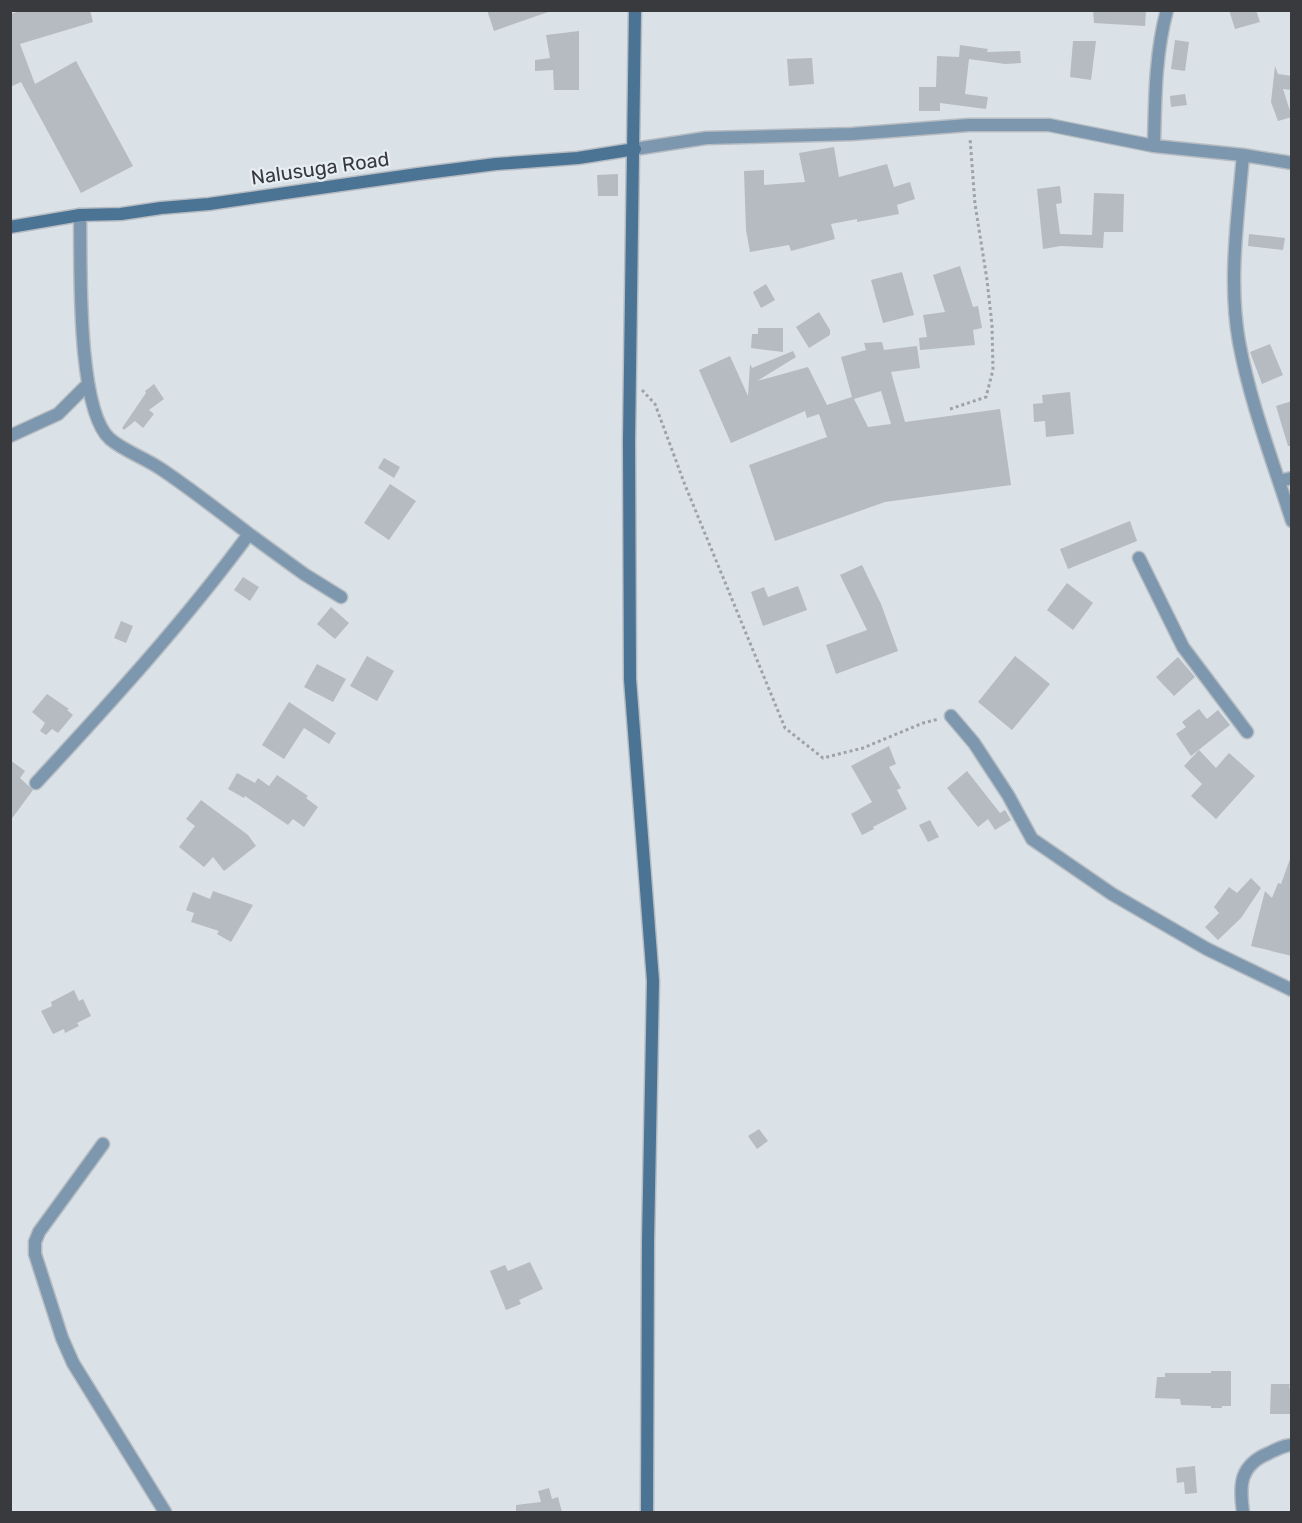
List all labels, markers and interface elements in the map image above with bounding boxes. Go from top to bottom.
street label: Nalusuga Road [249,146,391,190]

